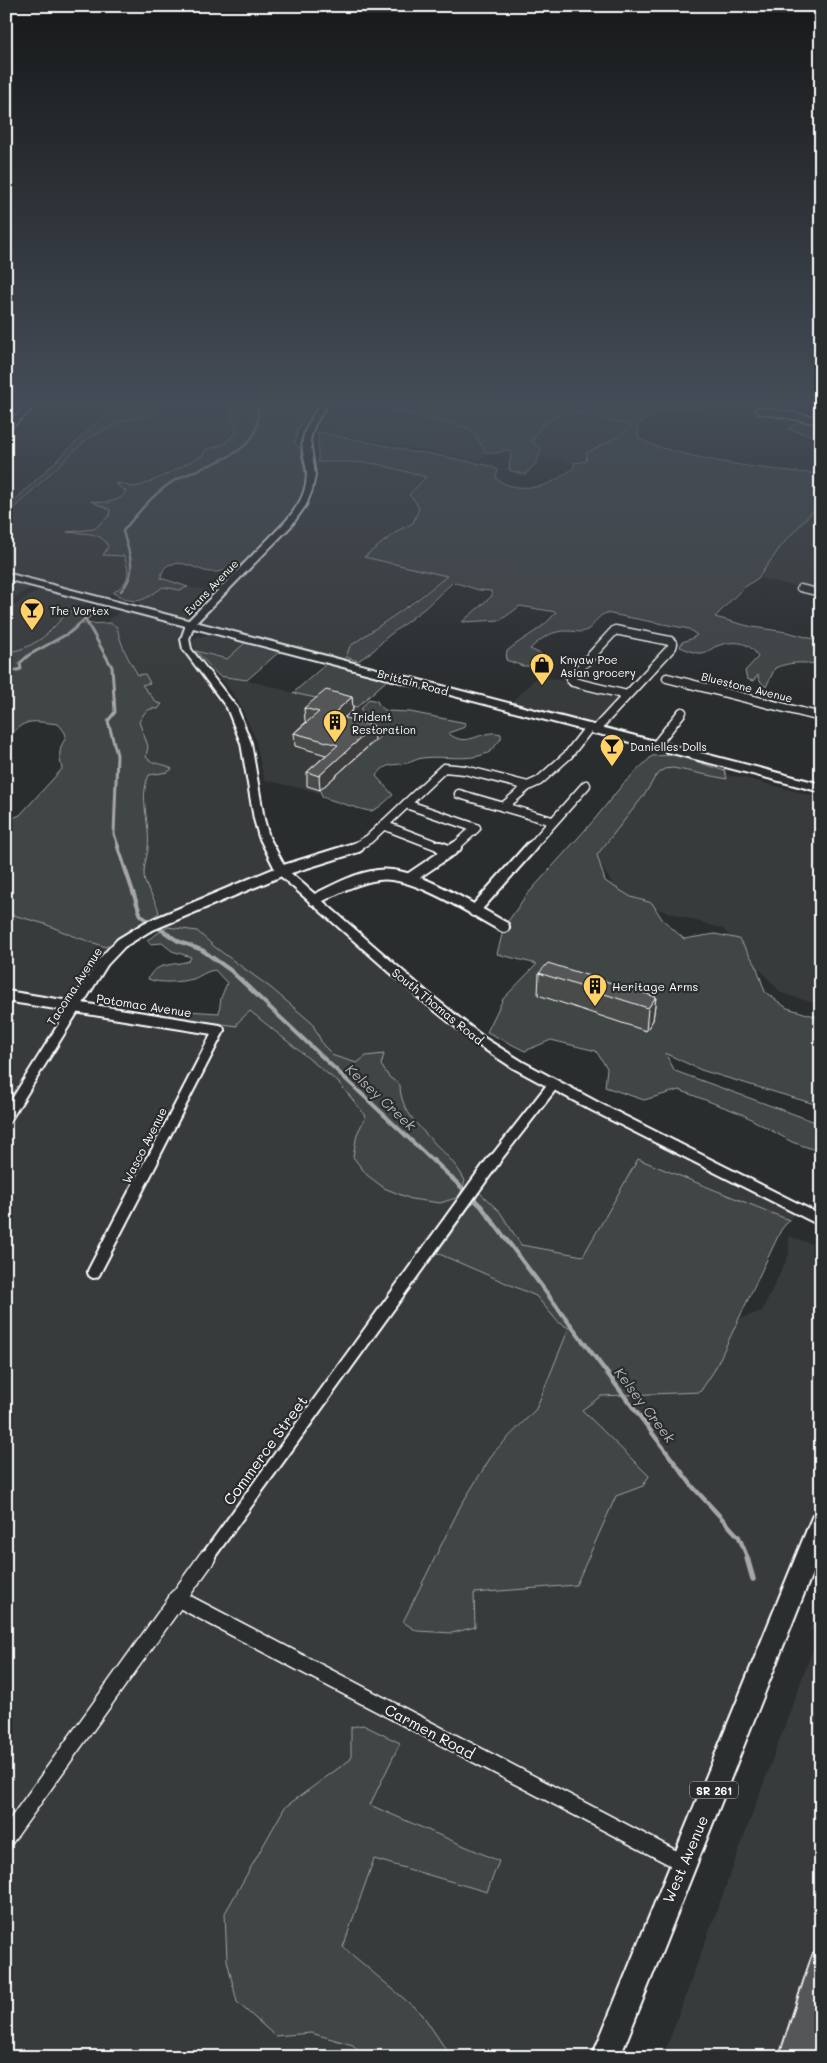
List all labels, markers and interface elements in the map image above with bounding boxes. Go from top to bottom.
street label: Evans Avenue [181,556,242,618]
bar icon: The Vortex [19,597,45,631]
place label: The Vortex [50,603,109,618]
shop icon: Knyaw Poe Asian grocery [529,652,555,686]
place label: Knyaw Poe Asian grocery [560,652,636,680]
street label: Brittain Road [376,665,450,699]
street label: Bluestone Avenue [700,668,794,706]
building icon: Trident Restoration [322,709,348,743]
place label: Trident Restoration [352,709,416,737]
bar icon: Danielles Dolls [599,733,625,767]
place label: Danielles Dolls [630,739,707,754]
street label: Tacoma Avenue [43,944,105,1028]
street label: South Thomas Road [389,964,487,1048]
building icon: Heritage Arms [582,973,608,1007]
place label: Heritage Arms [612,978,699,994]
street label: Potomac Avenue [95,990,193,1020]
water label: Kelsey Creek [342,1059,421,1135]
street label: Wasco Avenue [118,1104,170,1186]
water label: Kelsey Creek [610,1363,680,1447]
street label: Commerce Street [218,1391,312,1509]
street label: Carmen Road [381,1699,479,1763]
road number: SR 261 [690,1782,738,1798]
street label: West Avenue [658,1812,712,1906]

